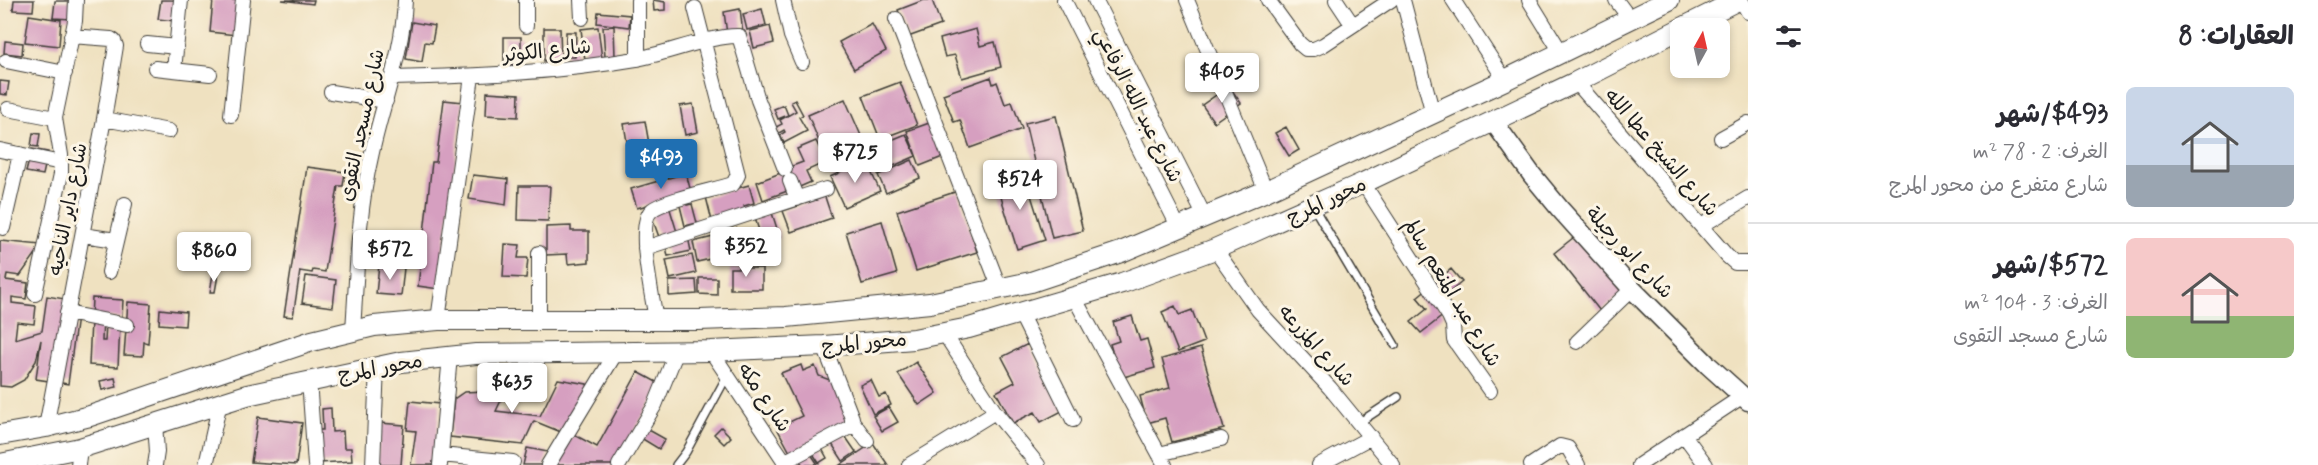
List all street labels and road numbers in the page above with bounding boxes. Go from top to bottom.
street label: شارع عبد الله الرفاعي [1084,24,1188,189]
street label: شارع الكوثر [500,33,593,70]
street label: شارع مسجد التقوى [333,47,392,204]
street label: شارع الشيخ عطا الله [1598,83,1724,223]
street label: شارع داير الناحيه [42,141,95,278]
street label: محور المرج [1282,171,1371,232]
street label: شارع ابو رجيلة [1579,201,1679,305]
street label: شارع عبد المنعم سالم [1397,213,1507,372]
street label: شارع المزرعه [1272,299,1360,393]
street label: محور المرج [820,326,908,361]
street label: محور المرج [336,348,425,389]
street label: شارع مكه [731,358,797,438]

